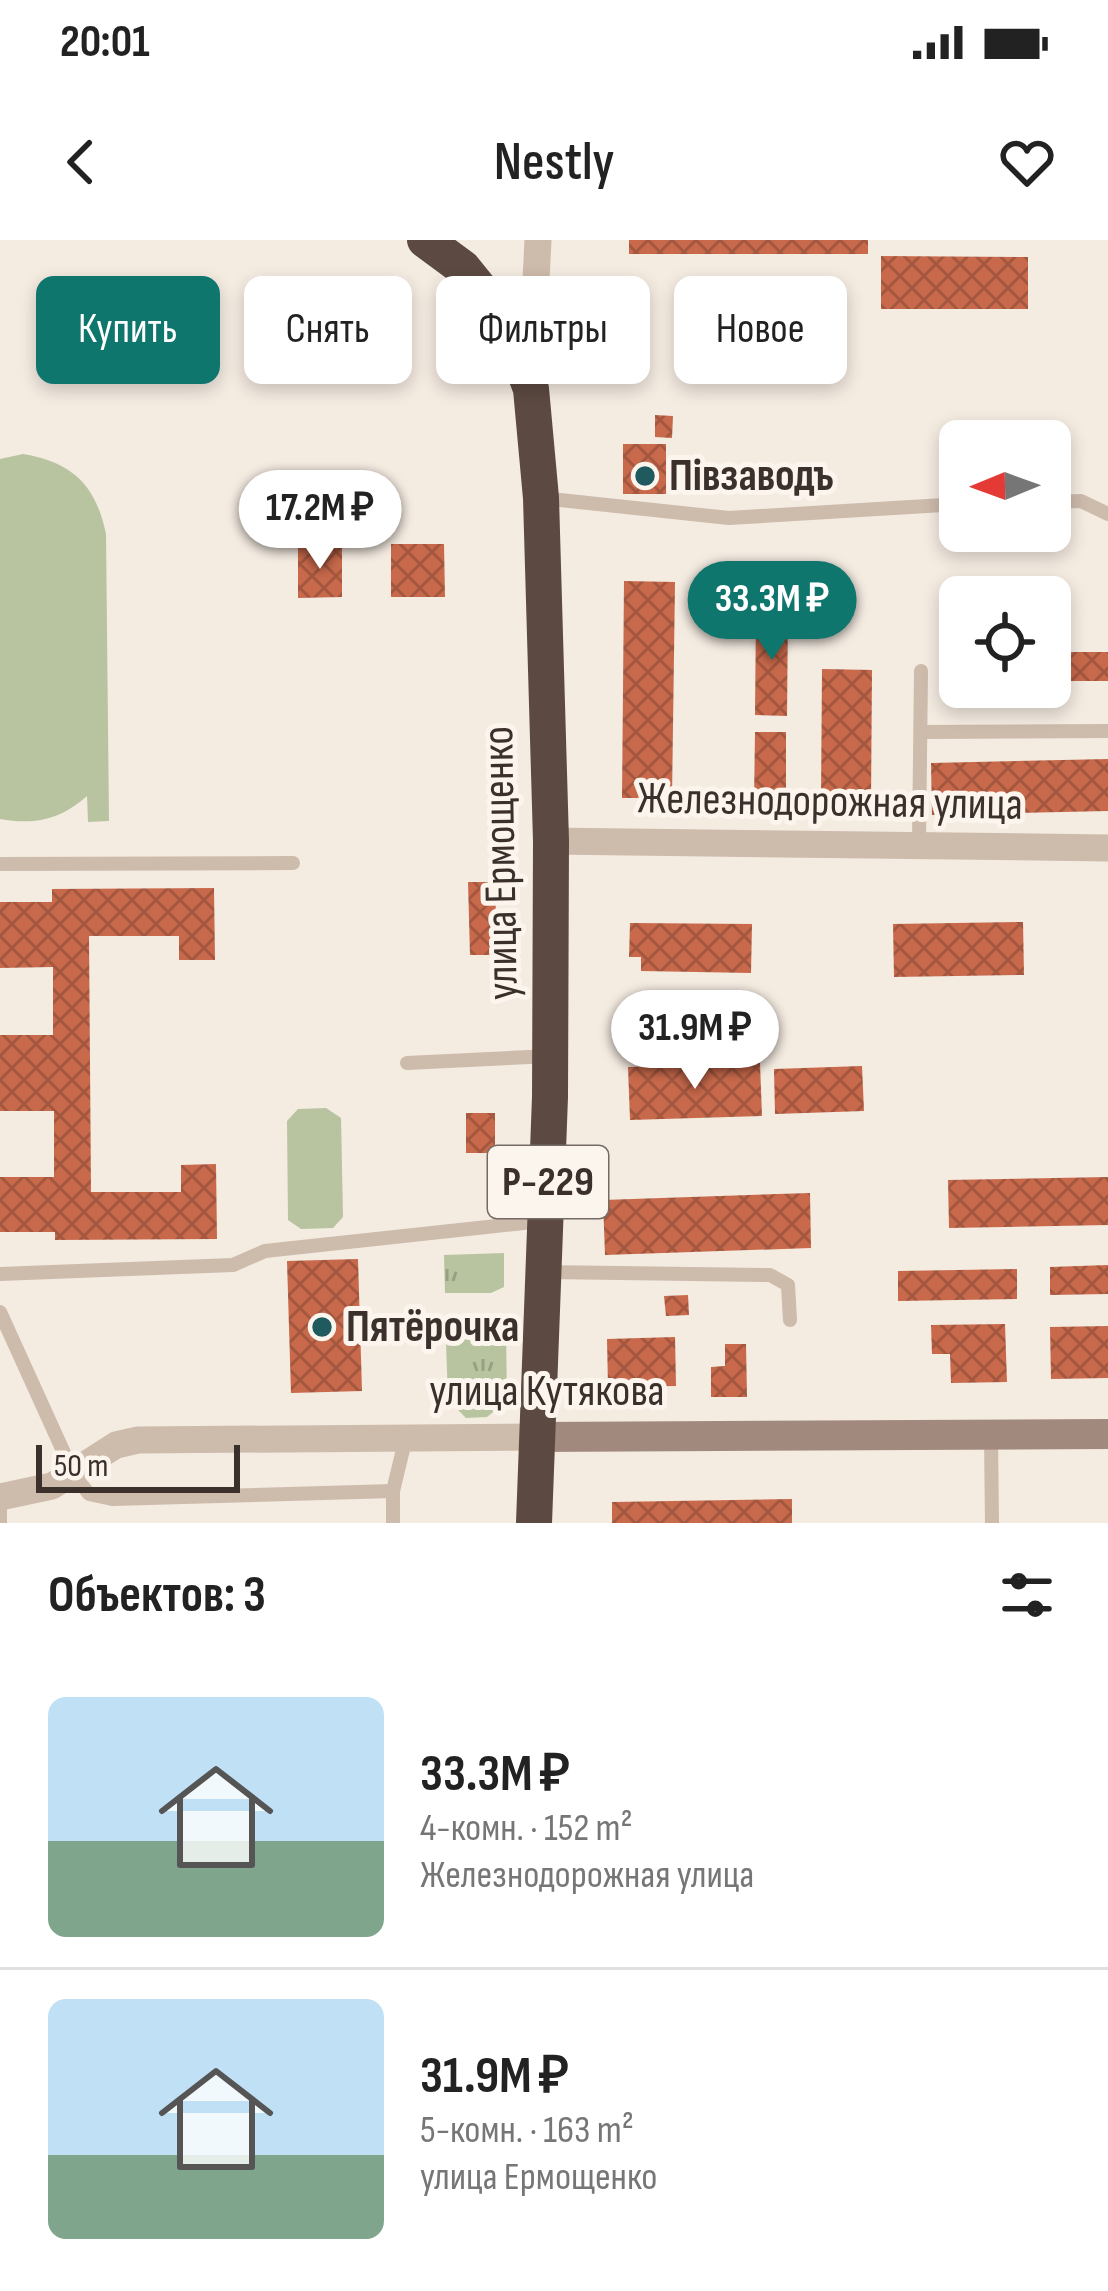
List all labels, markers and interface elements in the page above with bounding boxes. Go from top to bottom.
text: 20:01 [60,15,150,70]
icon: back [48,129,114,195]
icon: heart [994,129,1060,195]
text: Nestly [494,130,614,195]
chip: Купить [36,276,220,384]
chip: Снять [244,276,412,384]
chip: Фильтры [436,276,650,384]
chip: Новое [674,276,847,384]
north arrow [939,420,1071,552]
map controls [939,420,1071,708]
place label: Пiвзаводъ [669,449,834,504]
marker: Пiвзаводъ [632,463,658,489]
pin: 17.2M ₽ [209,470,431,572]
text: 17.2M ₽ [266,485,374,532]
pin: 33.3M ₽ [661,561,883,663]
text: 33.3M ₽ [715,576,829,623]
button: locate [939,576,1071,708]
street label: улица Ермощенко [471,726,531,1000]
street label: Железнодорожная улица [637,771,1023,833]
pin: 31.9M ₽ [584,990,806,1092]
text: 31.9M ₽ [638,1005,752,1052]
road number: Р-229 [488,1146,608,1218]
place label: Пятёрочка [346,1300,519,1355]
marker: Пятёрочка [309,1314,335,1340]
street label: улица Кутякова [429,1364,665,1419]
scale bar [36,1439,240,1492]
text: 50 m [54,1446,108,1486]
icon: filters [994,1562,1060,1628]
text: Объектов: 3 [48,1565,266,1626]
text: 33.3M ₽ [420,1744,570,1805]
icon: home [144,1745,288,1889]
text: 4-комн. · 152 m² [420,1805,633,1852]
text: Железнодорожная улица [420,1852,754,1899]
text: 31.9M ₽ [420,2046,569,2107]
icon: home [144,2047,288,2191]
text: 5-комн. · 163 m² [420,2107,634,2154]
text: улица Ермощенко [420,2154,657,2201]

